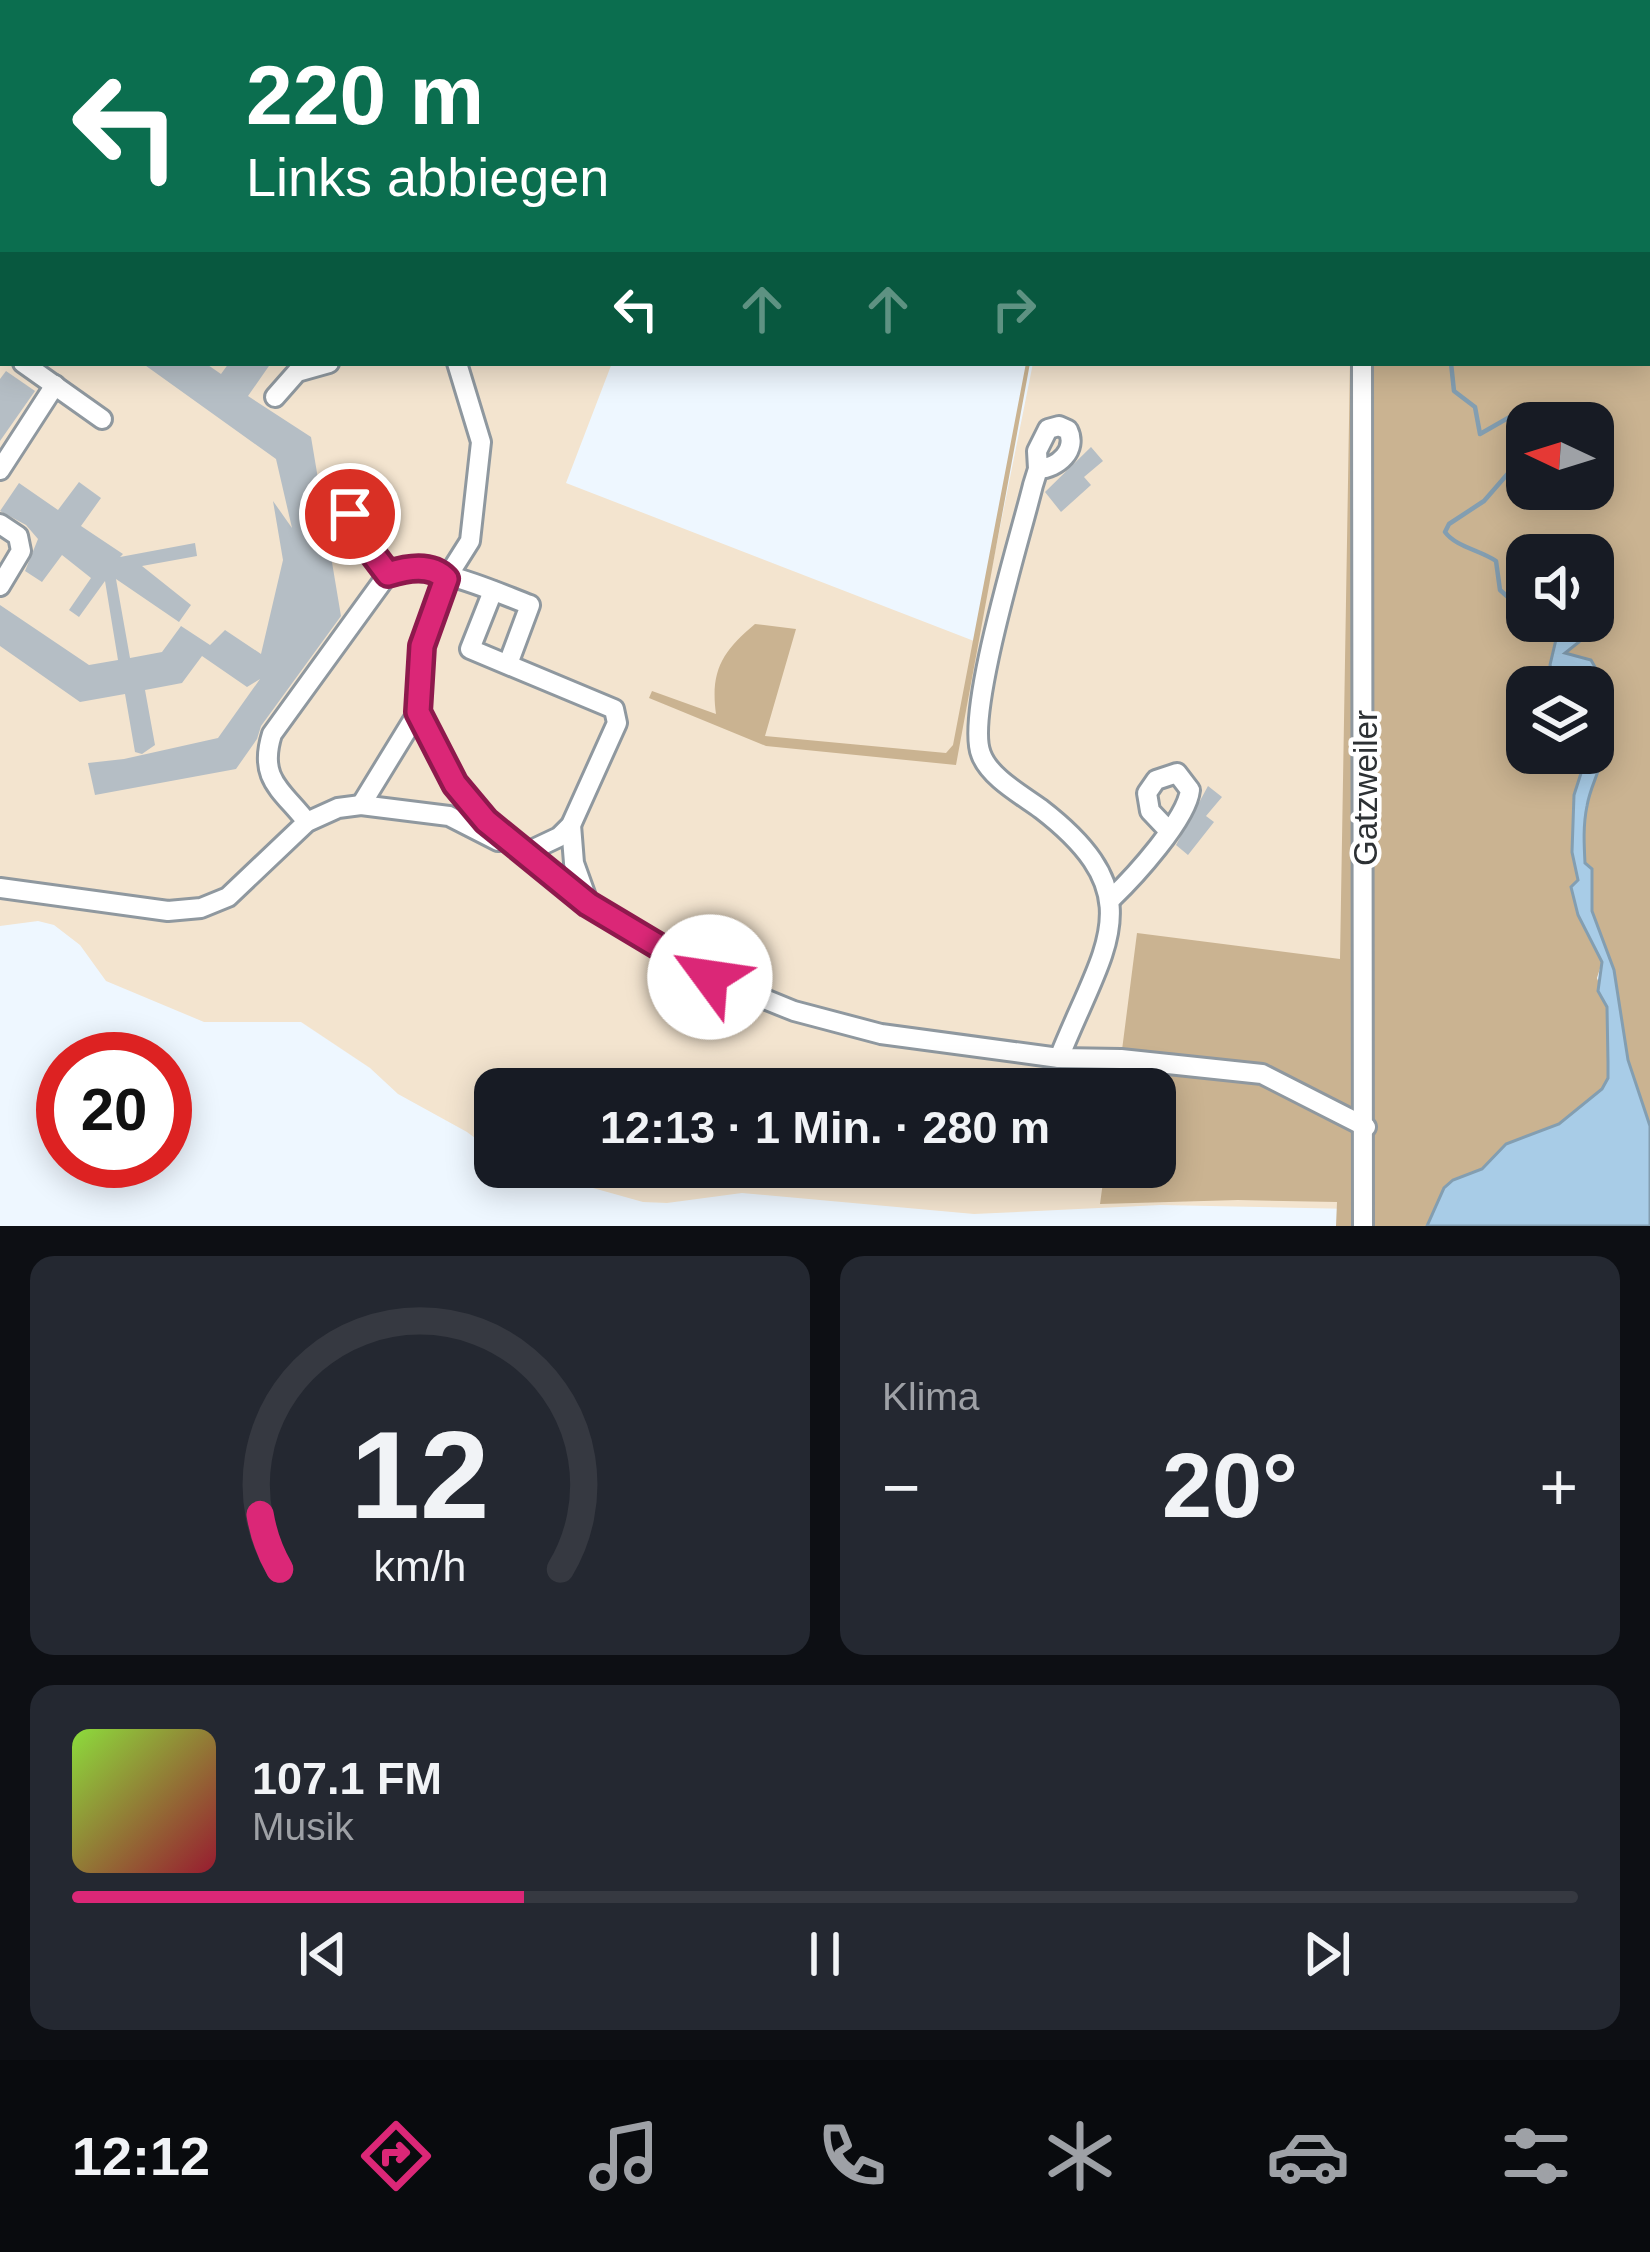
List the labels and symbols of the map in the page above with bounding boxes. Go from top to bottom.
north arrow [1506,402,1614,510]
pin [299,463,401,565]
street label: Gatzweiler [1347,710,1384,866]
position arrow [647,914,773,1040]
speed limit sign: 20 [36,1032,192,1188]

